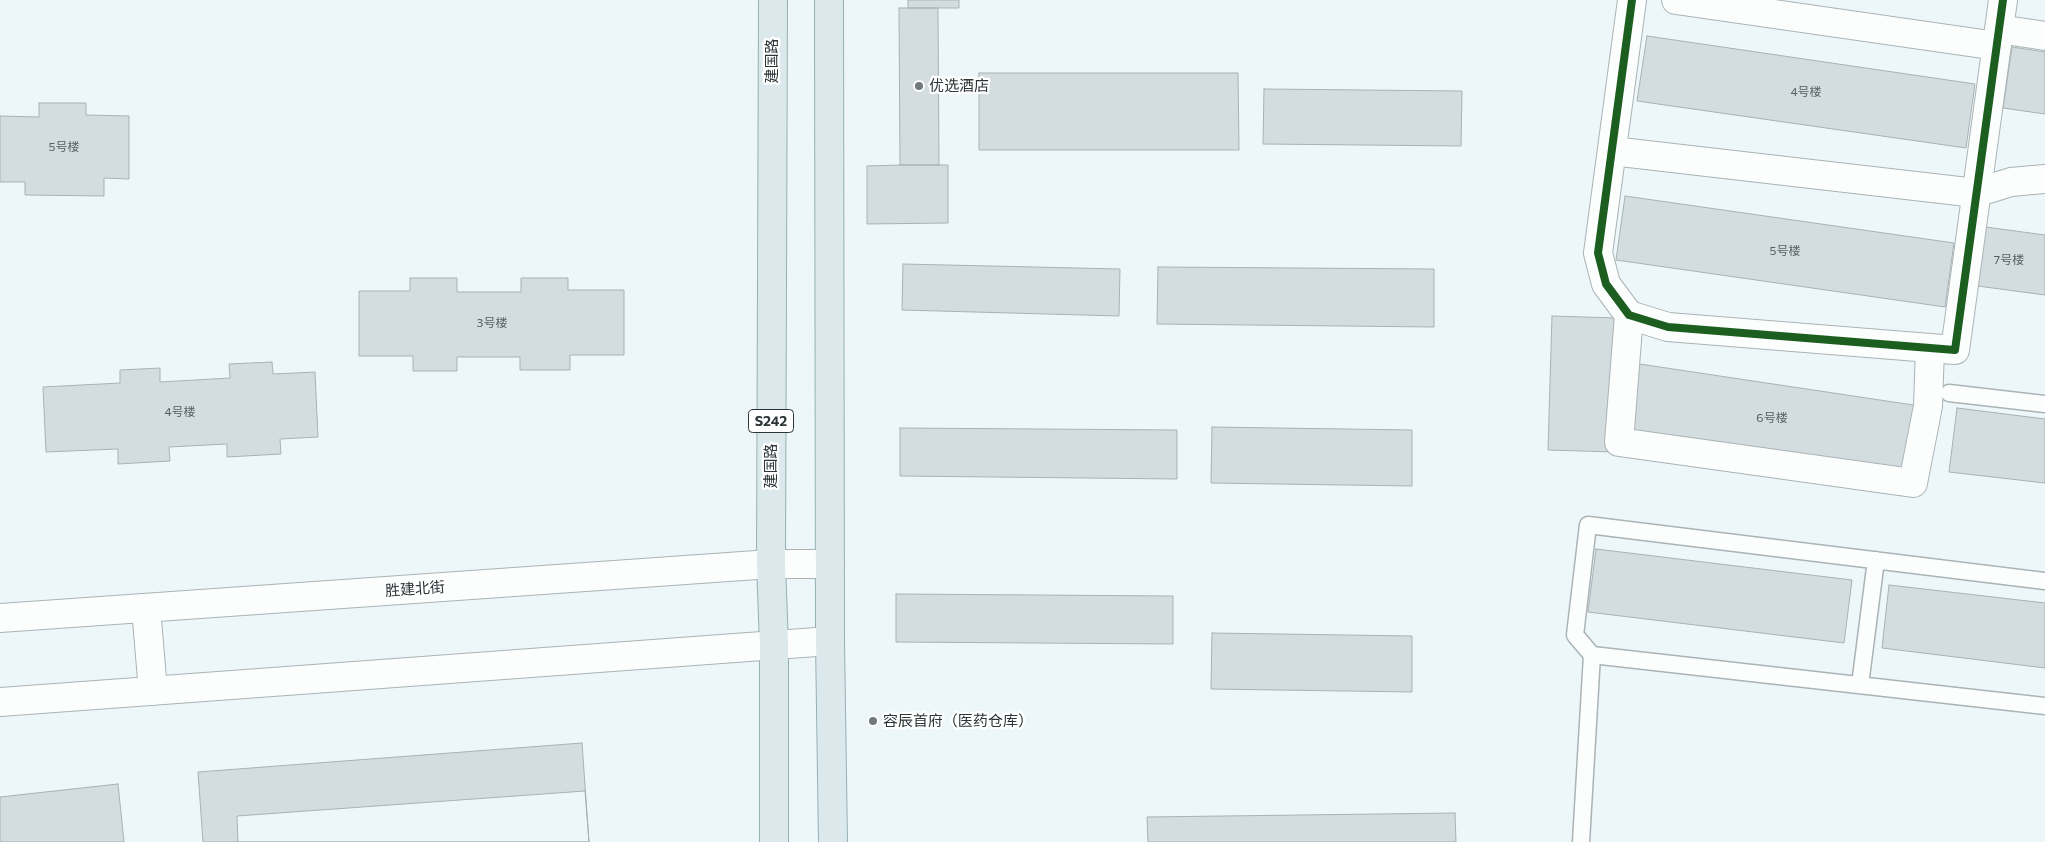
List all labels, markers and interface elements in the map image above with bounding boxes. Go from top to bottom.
street label: 建国路 [763,39,781,83]
place label: 优选酒店 [929,77,989,95]
marker: 优选酒店 [913,80,925,92]
house number: 4号楼 [1790,85,1822,99]
house number: 5号楼 [49,140,79,154]
house number: 5号楼 [1770,244,1800,258]
house number: 7号楼 [1994,253,2024,267]
house number: 3号楼 [477,316,507,330]
house number: 4号楼 [164,405,196,419]
road number: S242 [748,410,794,432]
house number: 6号楼 [1756,411,1788,425]
street label: 建国路 [762,444,780,488]
street label: 胜建北街 [384,578,446,600]
place label: 容辰首府（医药仓库） [883,712,1033,730]
marker: 容辰首府（医药仓库） [867,715,879,727]

